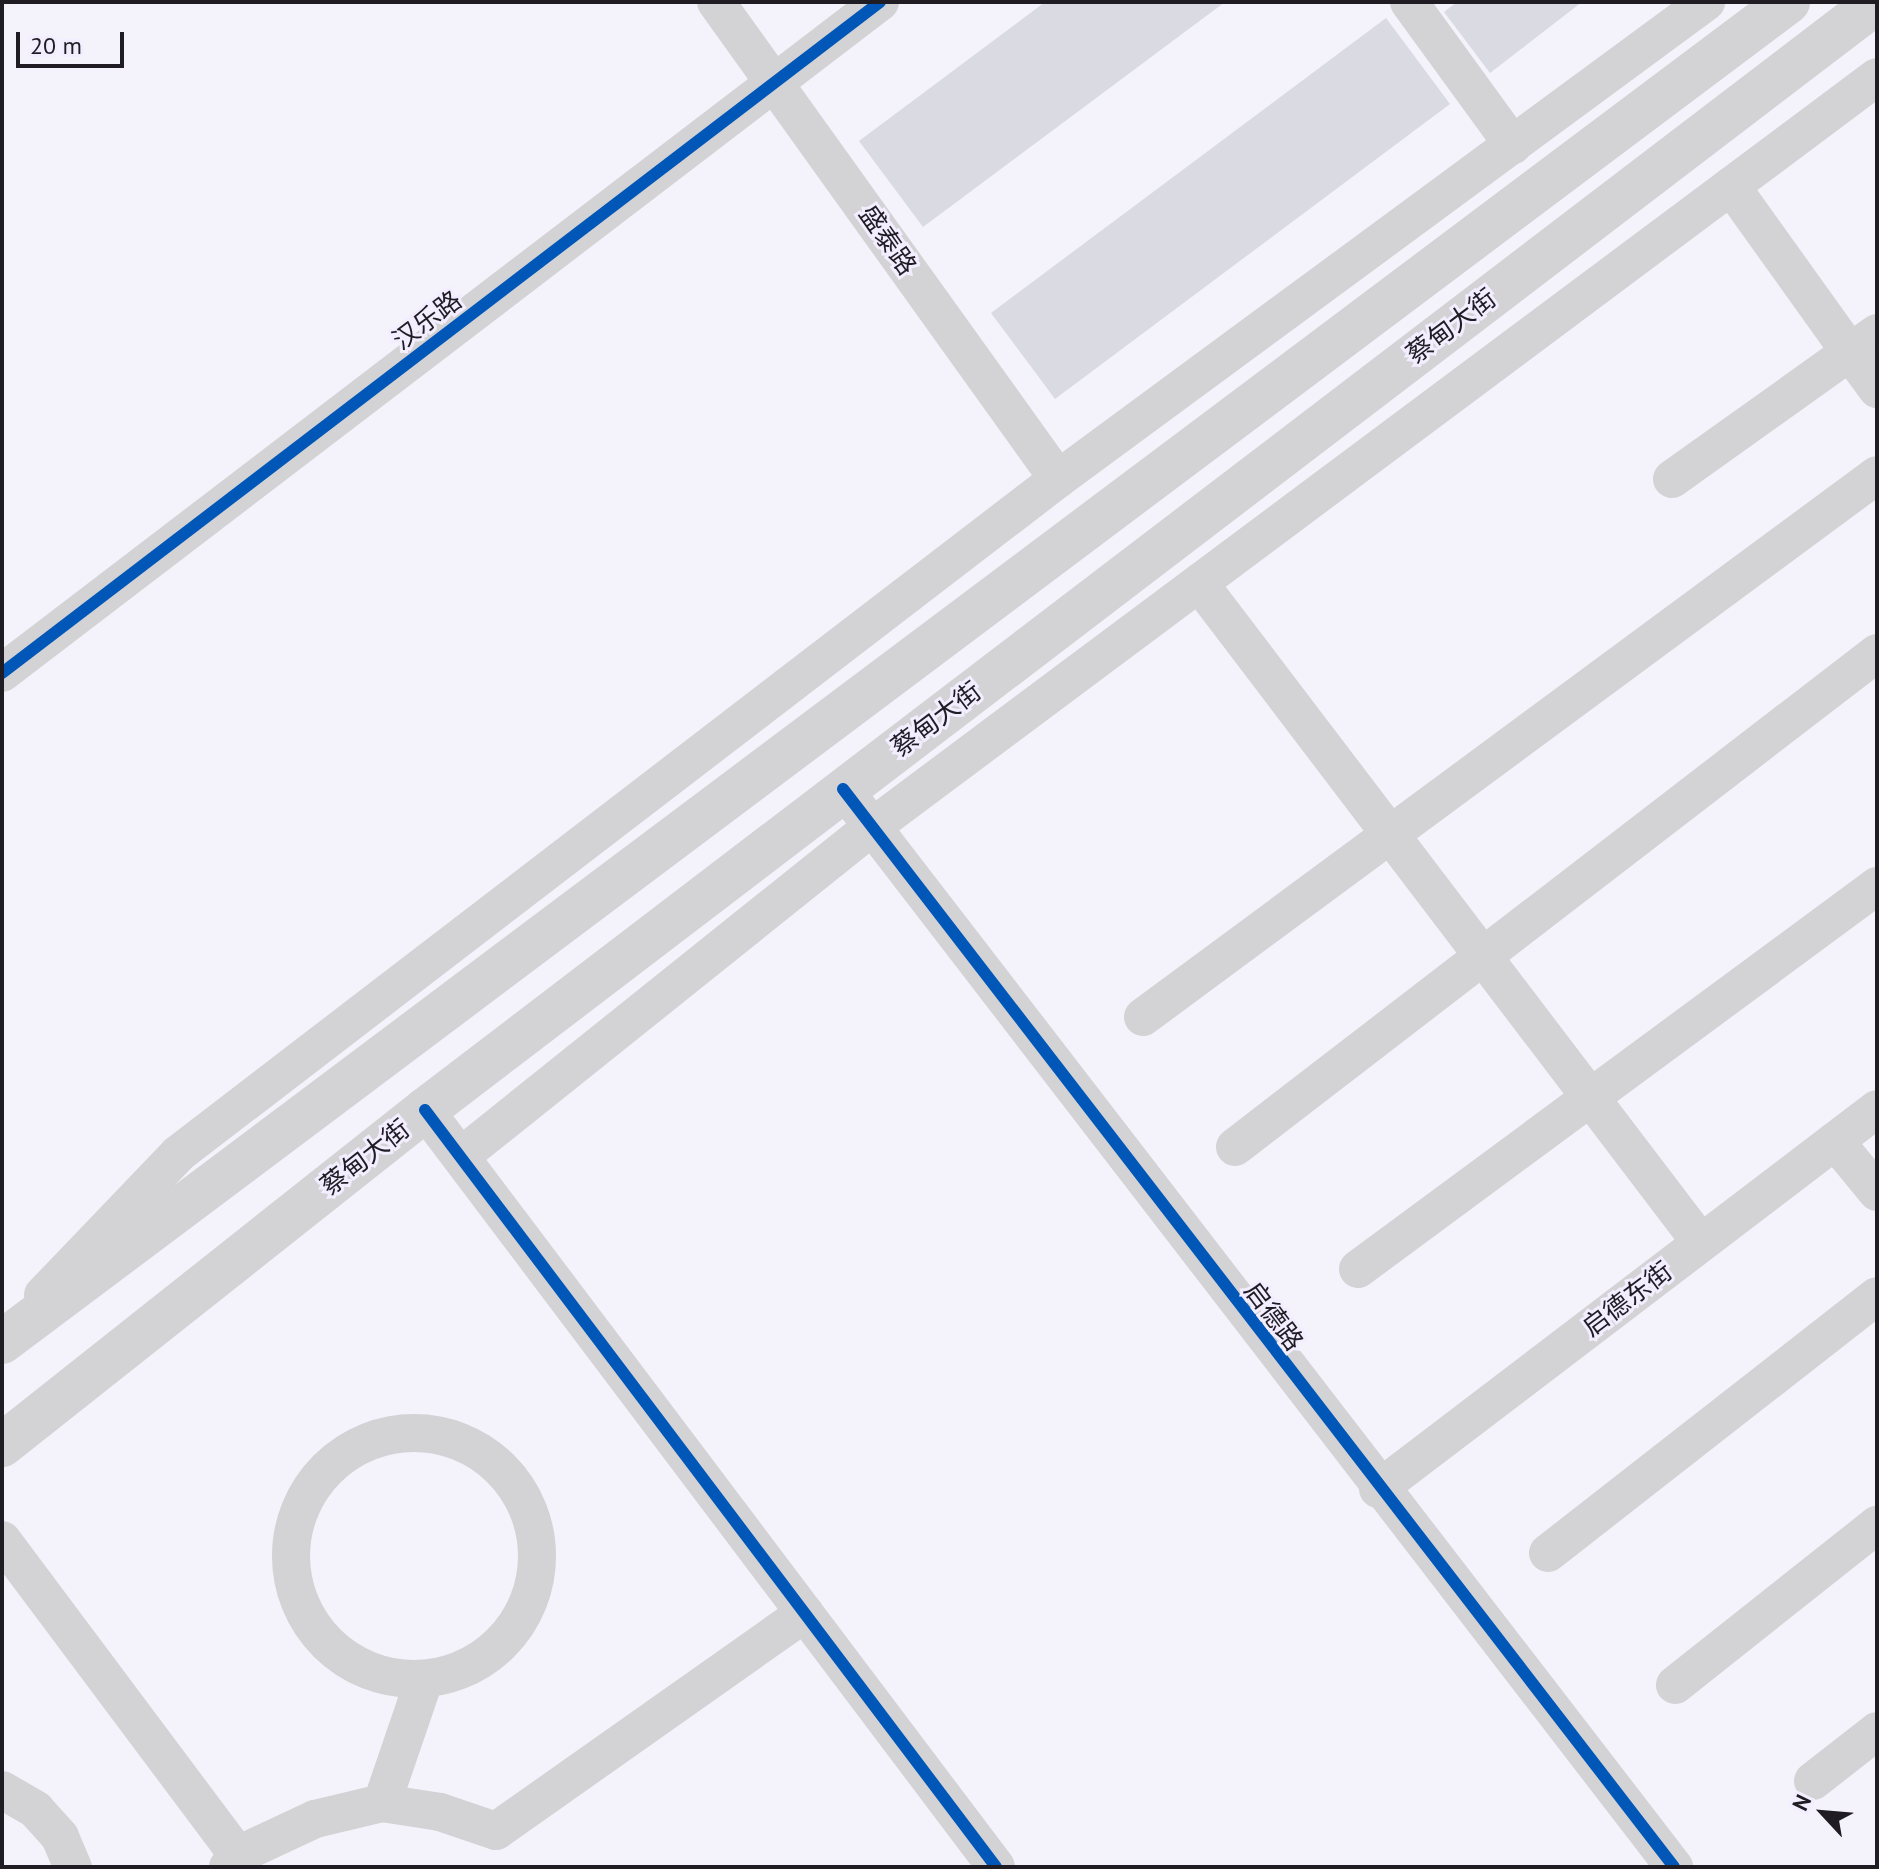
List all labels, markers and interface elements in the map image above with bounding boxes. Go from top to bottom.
scale bar [20,16,128,66]
text: 20 m [30,30,82,61]
street label: 盛泰路 [853,199,923,281]
street label: 蔡甸大街 [1400,282,1502,370]
street label: 汉乐路 [386,284,468,356]
street label: 蔡甸大街 [885,675,987,763]
street label: 蔡甸大街 [314,1113,416,1201]
street label: 启德东街 [1576,1255,1678,1343]
street label: 启德路 [1238,1275,1310,1357]
north arrow [1783,1773,1863,1853]
text: N [1786,1790,1817,1815]

